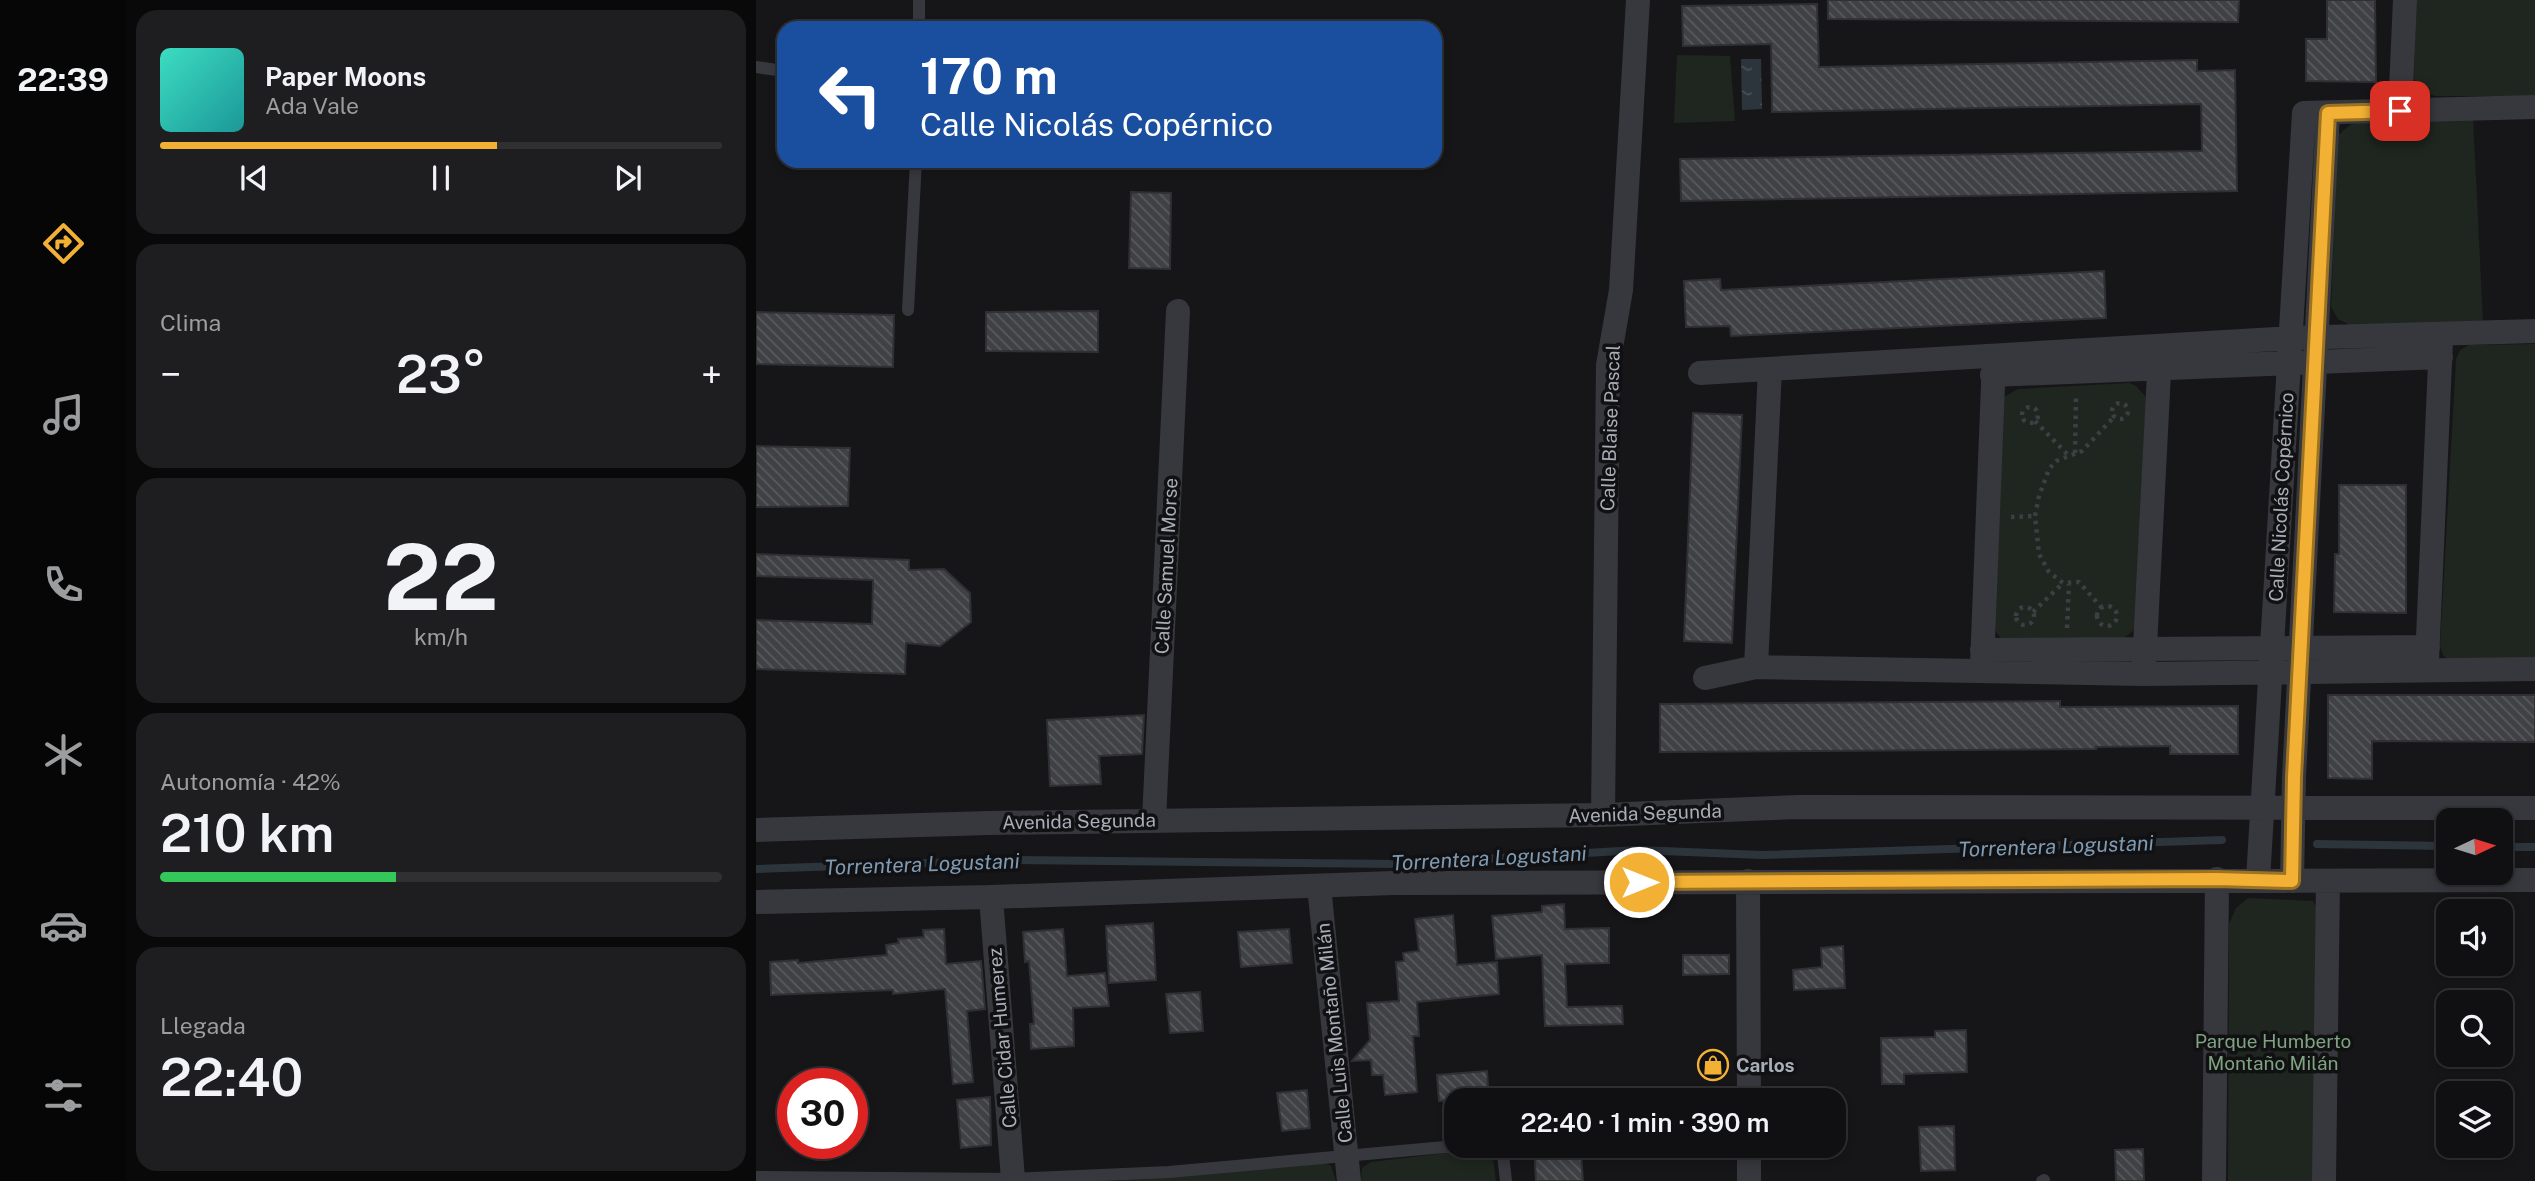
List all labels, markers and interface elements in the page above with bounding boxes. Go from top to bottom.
text: 170 m [920,47,1058,105]
icon: left [805,49,896,140]
text: 22:39 [17,61,109,98]
text: Paper Moons [265,61,426,92]
pin [2370,81,2430,141]
text: Ada Vale [265,92,359,119]
icon: arrive [2381,92,2419,130]
text: Calle Nicolás Copérnico [920,106,1273,143]
icon: previous [235,159,273,197]
icon: pause [422,159,460,197]
icon: next [609,159,647,197]
icon: directions [39,219,88,268]
text: Clima [160,309,221,336]
text: 23° [396,344,486,405]
street label: Calle Blaise Pascal [1596,344,1624,512]
text: − [160,352,181,397]
text: + [701,352,722,397]
icon: music [39,390,88,439]
street label: Calle Nicolás Copérnico [2265,392,2297,602]
street label: Calle Samuel Morse [1150,477,1182,655]
text: 22 [383,524,499,630]
icon: phone [39,560,88,609]
text: km/h [414,623,468,650]
icon: climate [39,730,88,779]
text: Autonomía · 42% [160,768,341,795]
street label: Avenida Segunda [1568,799,1722,827]
text: 210 km [160,803,334,864]
north arrow [2436,808,2513,886]
map controls [2436,808,2513,1158]
street label: Avenida Segunda [1002,809,1156,833]
water label: Torrentera Logustani [1958,830,2154,862]
water label: Torrentera Logustani [1391,840,1587,876]
position arrow [1602,845,1676,919]
water label: Torrentera Logustani [824,848,1020,880]
button: sound [2436,899,2513,976]
icon: car [39,901,88,950]
street label: Calle Luis Montaño Milán [1311,922,1357,1144]
street label: Calle Cidar Humerez [983,947,1021,1129]
button: search [2436,990,2513,1067]
text: Llegada [160,1012,246,1039]
park label: Parque Humberto Montaño Milán [2195,1030,2351,1074]
text: 22:40 [160,1047,303,1108]
shop icon: Carlos [1696,1048,1730,1082]
place label: Carlos [1736,1054,1795,1076]
speed limit sign: 30 [777,1068,868,1159]
icon: filters [39,1071,88,1120]
button: layers [2436,1081,2513,1158]
text: 22:40 · 1 min · 390 m [1520,1107,1770,1138]

